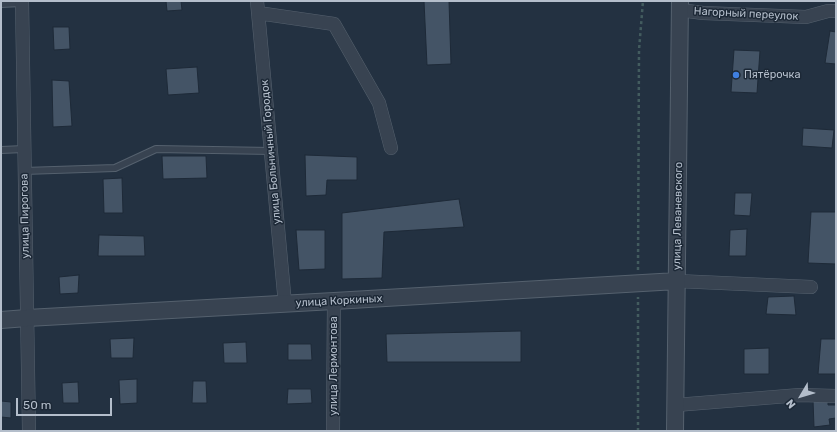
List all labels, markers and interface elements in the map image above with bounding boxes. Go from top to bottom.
street label: Нагорный переулок [693,5,799,23]
place label: Пятёрочка [744,68,801,82]
marker: Пятёрочка [731,70,741,80]
street label: улица Больничный Городок [258,79,284,225]
street label: улица Леваневского [670,162,686,270]
street label: улица Пирогова [18,173,32,259]
street label: улица Коркиных [295,292,383,310]
street label: улица Лермонтова [327,316,341,416]
north arrow [781,376,821,416]
scale bar [18,390,114,416]
text: N [784,397,799,411]
text: 50 m [23,398,51,412]

